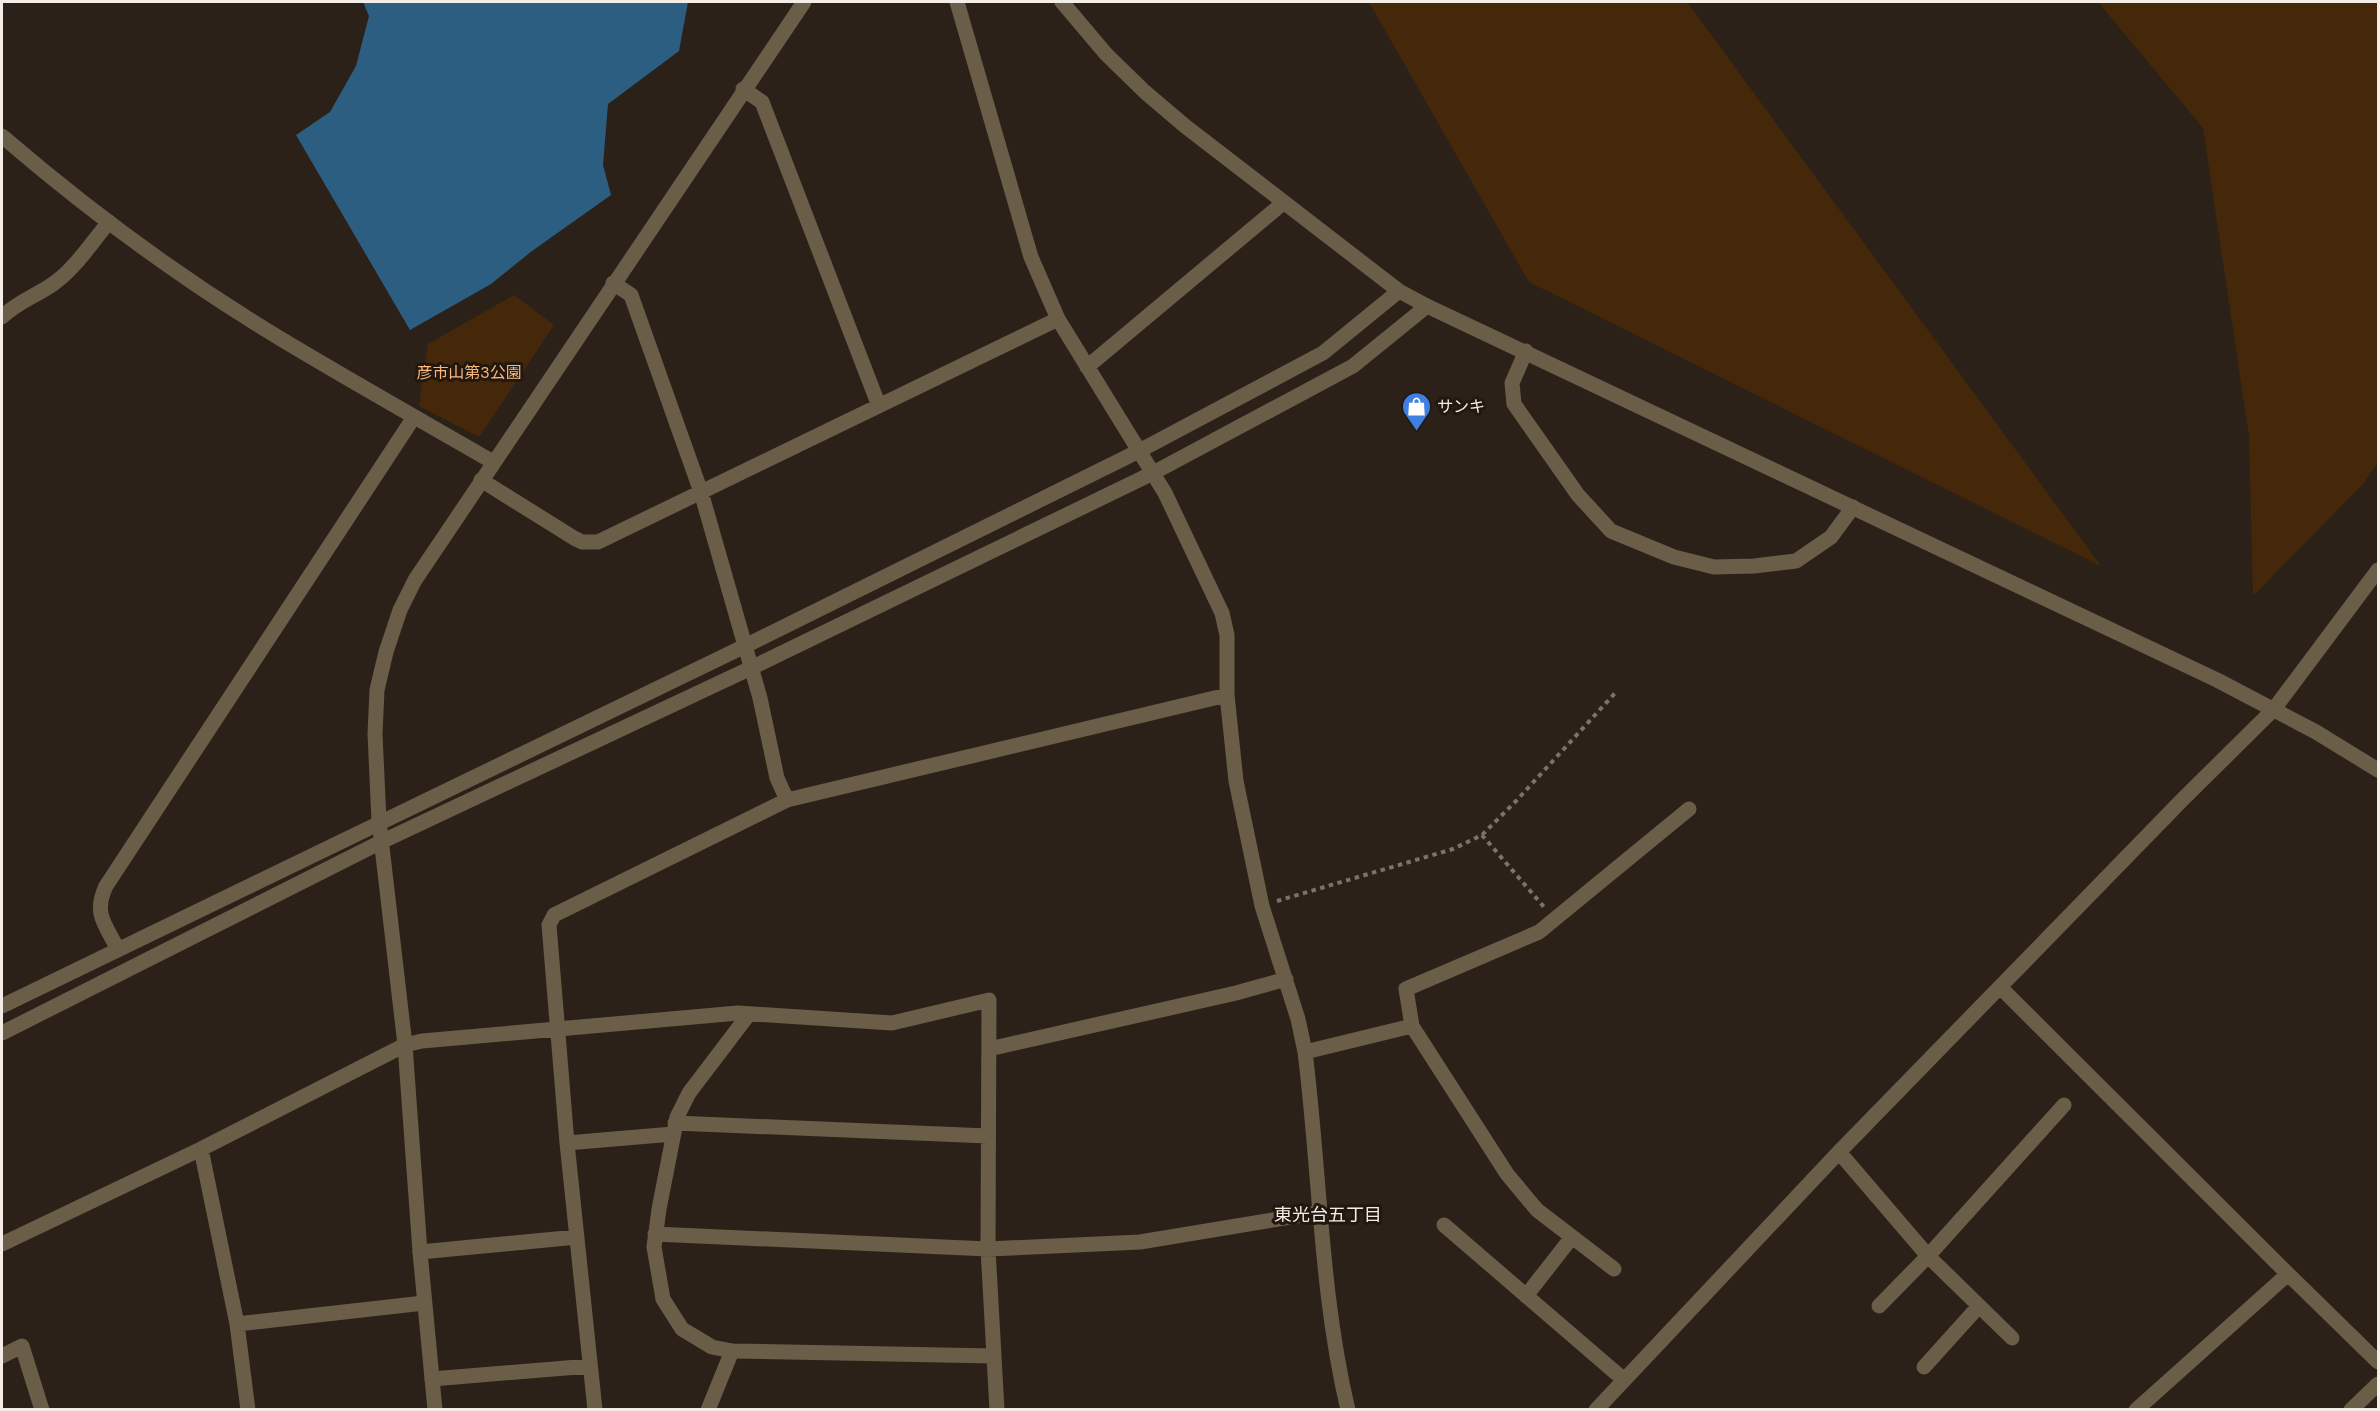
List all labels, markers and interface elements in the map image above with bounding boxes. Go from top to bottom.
park label: 彦市山第3公園 [416,362,522,383]
shop icon: サンキ [1400,390,1432,432]
place label: サンキ [1437,396,1485,417]
district label: 東光台五丁目 [1274,1203,1382,1227]

